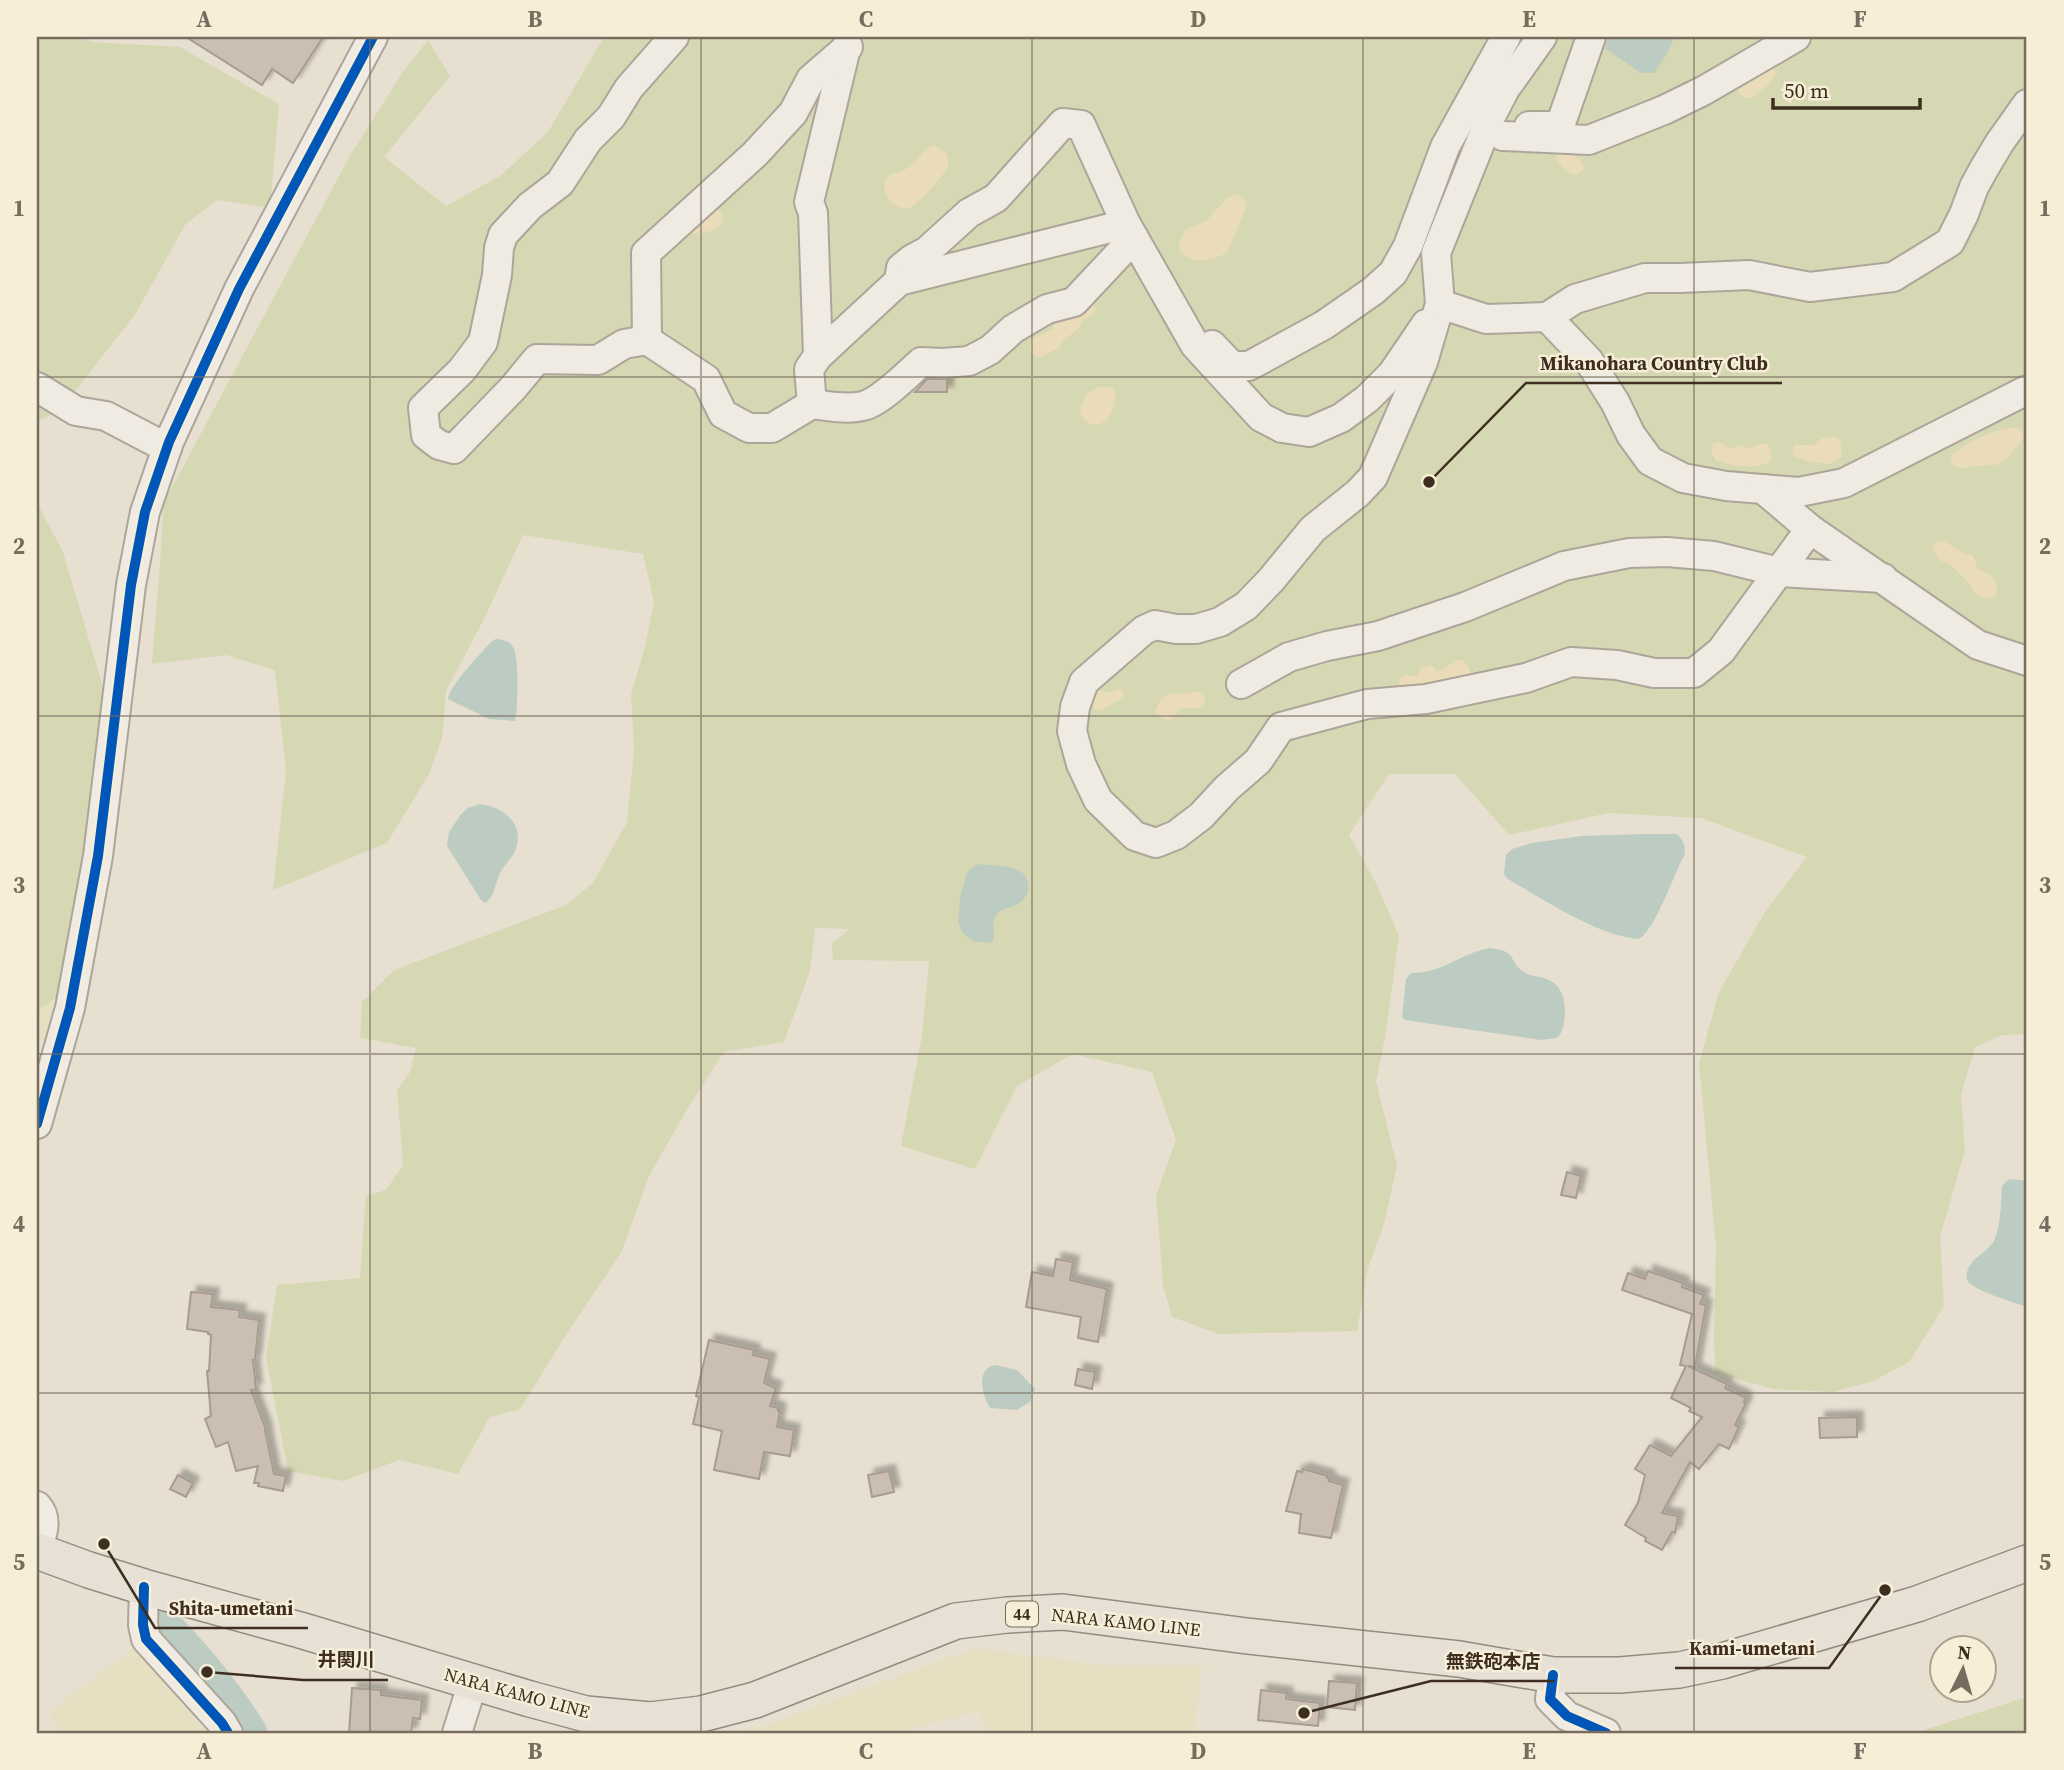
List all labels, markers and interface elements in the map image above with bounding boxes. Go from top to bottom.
text: A [196,3,212,35]
text: B [528,3,543,35]
text: C [859,3,873,35]
text: D [1190,3,1206,35]
text: E [1522,3,1536,35]
text: F [1853,3,1867,35]
scale bar [1773,66,1920,110]
text: 50 m [1784,76,1829,105]
text: 1 [13,192,25,224]
text: 1 [2039,192,2051,224]
callout: Mikanohara Country Club [1526,343,1782,383]
text: Mikanohara Country Club [1540,350,1768,376]
text: 2 [13,530,25,562]
text: 2 [2039,530,2051,562]
text: 3 [13,869,25,901]
text: 3 [2039,869,2051,901]
text: 4 [13,1208,25,1240]
text: 4 [2039,1208,2051,1240]
text: 5 [13,1546,25,1578]
text: 5 [2039,1546,2051,1578]
callout: Shita-umetani [155,1588,308,1628]
text: Shita-umetani [169,1595,293,1621]
road number: 44 [1006,1602,1038,1626]
street label: NARA KAMO LINE [1050,1602,1202,1642]
callout: Kami-umetani [1675,1628,1829,1668]
north arrow [1927,1634,1997,1704]
text: Kami-umetani [1689,1635,1815,1661]
text: N [1956,1639,1973,1666]
callout: 井関川 [303,1640,388,1680]
callout: 無鉄砲本店 [1431,1641,1554,1681]
text: 井関川 [317,1646,375,1672]
text: 無鉄砲本店 [1445,1648,1541,1674]
street label: NARA KAMO LINE [441,1662,593,1725]
text: A [196,1735,212,1767]
text: B [528,1735,543,1767]
text: C [859,1735,873,1767]
text: D [1190,1735,1206,1767]
text: E [1522,1735,1536,1767]
text: F [1853,1735,1867,1767]

